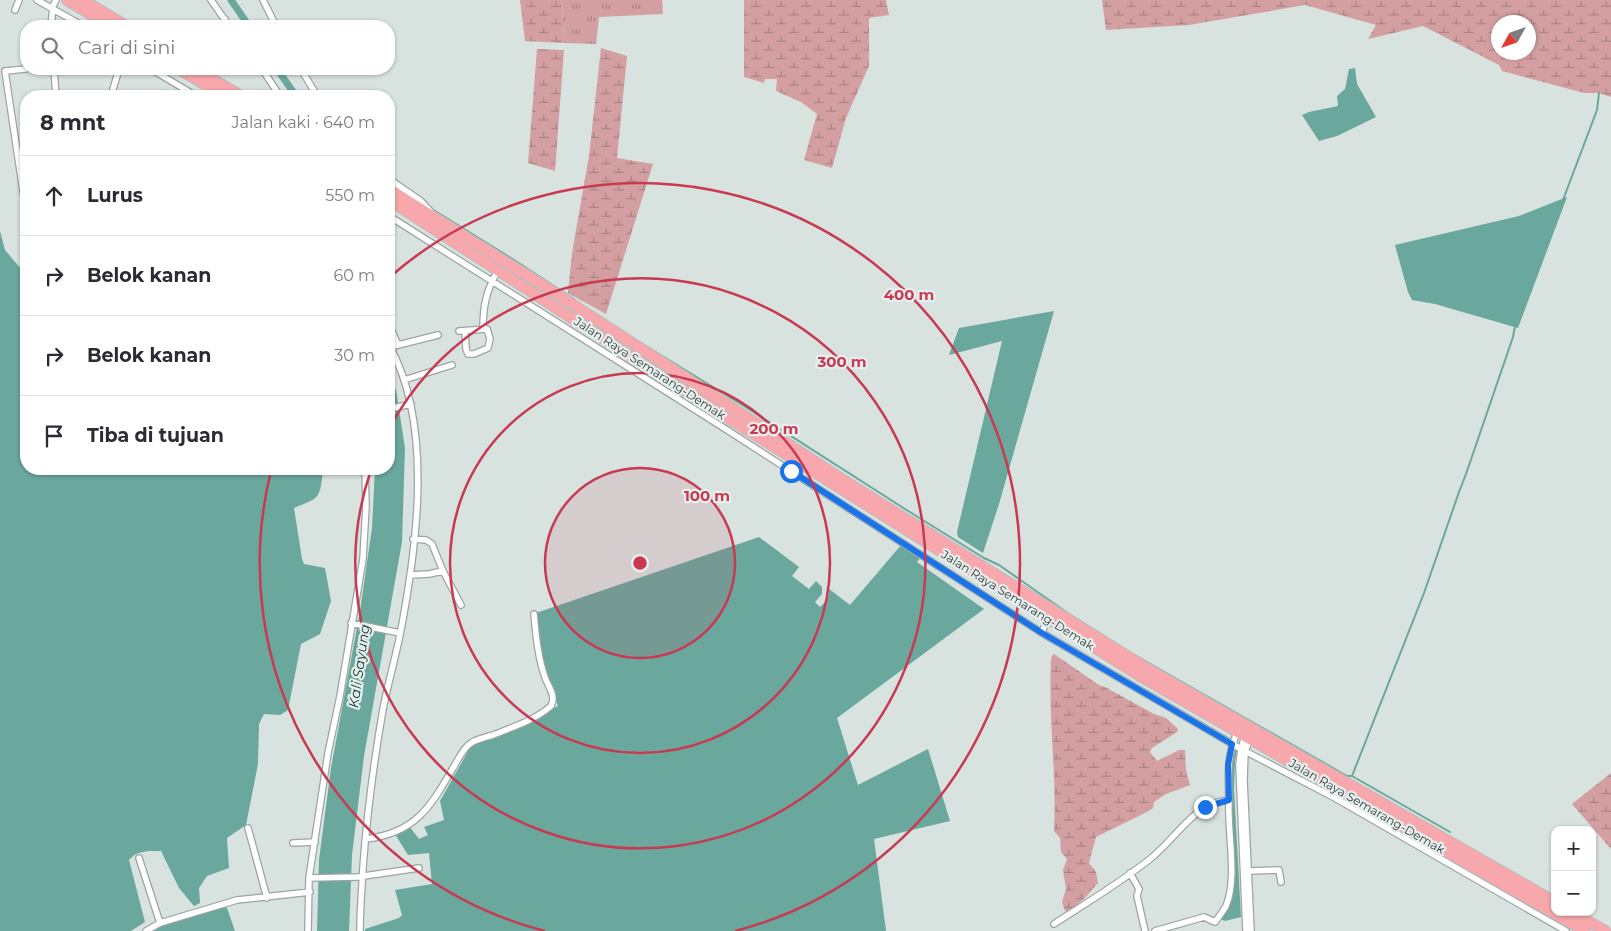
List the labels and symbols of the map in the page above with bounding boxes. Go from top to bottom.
north arrow [1491,15,1536,60]
text: 400 m [884,285,934,304]
street label: Jalan Raya Semarang-Demak [571,313,729,423]
text: 300 m [816,352,867,371]
text: 200 m [749,419,799,438]
route start [780,460,803,483]
text: 100 m [684,486,730,505]
street label: Jalan Raya Semarang-Demak [938,546,1098,654]
centre of rings [631,554,649,572]
water label: Kali Sayung [344,623,374,709]
street label: Jalan Raya Semarang-Demak [1286,755,1448,857]
route end [1194,796,1217,819]

